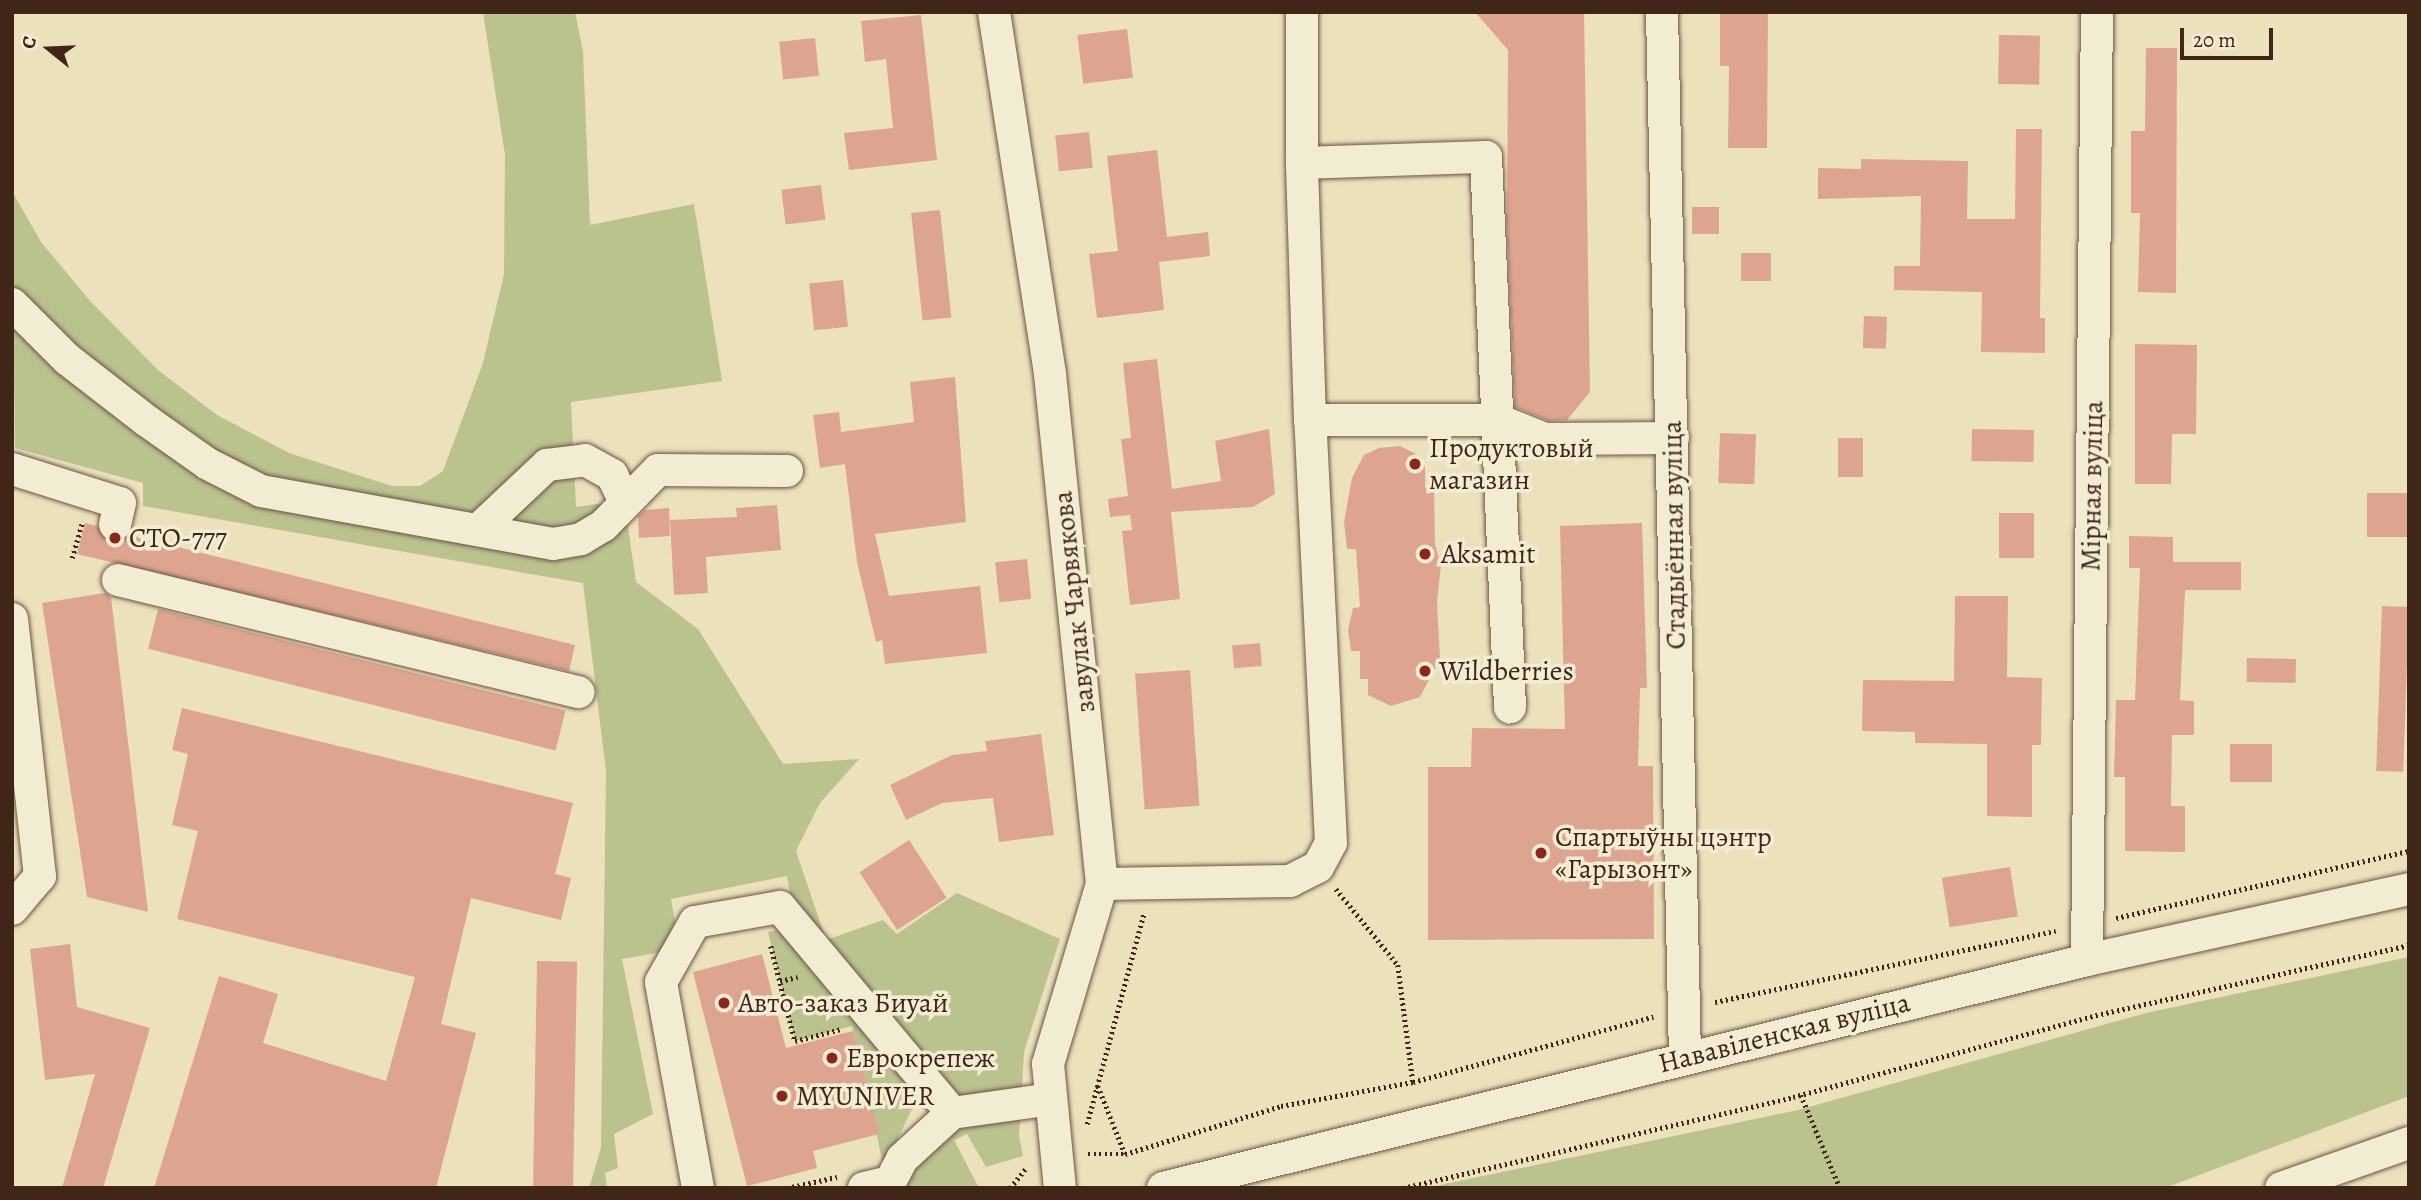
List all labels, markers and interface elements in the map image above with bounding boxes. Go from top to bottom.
north arrow [14,14,84,84]
scale bar [2183,14,2276,58]
text: 20 m [2193,26,2236,54]
text: С [15,33,43,52]
street label: Мірная вуліца [2074,400,2110,572]
street label: Стадыённая вуліца [1655,420,1693,650]
place label: Продуктовый магазин [1429,431,1594,497]
marker: Продуктовый магазин [1407,456,1423,472]
street label: завулак Чарвякова [1046,489,1102,715]
place label: СТО-777 [129,521,227,555]
marker: СТО-777 [107,530,123,546]
place label: Aksamit [1441,537,1535,571]
marker: Aksamit [1415,544,1435,564]
place label: Wildberries [1439,654,1574,688]
marker: Wildberries [1417,663,1433,679]
place label: Спартыўны цэнтр «Гарызонт» [1555,820,1772,886]
marker: Спартыўны цэнтр «Гарызонт» [1533,845,1549,861]
street label: Нававіленская вуліца [1655,985,1913,1081]
place label: Авто-заказ Биуай [738,986,948,1020]
marker: Авто-заказ Биуай [716,995,732,1011]
place label: Еврокрепеж [846,1041,995,1075]
marker: Еврокрепеж [824,1050,840,1066]
place label: MYUNIVER [796,1079,935,1113]
marker: MYUNIVER [774,1088,790,1104]

